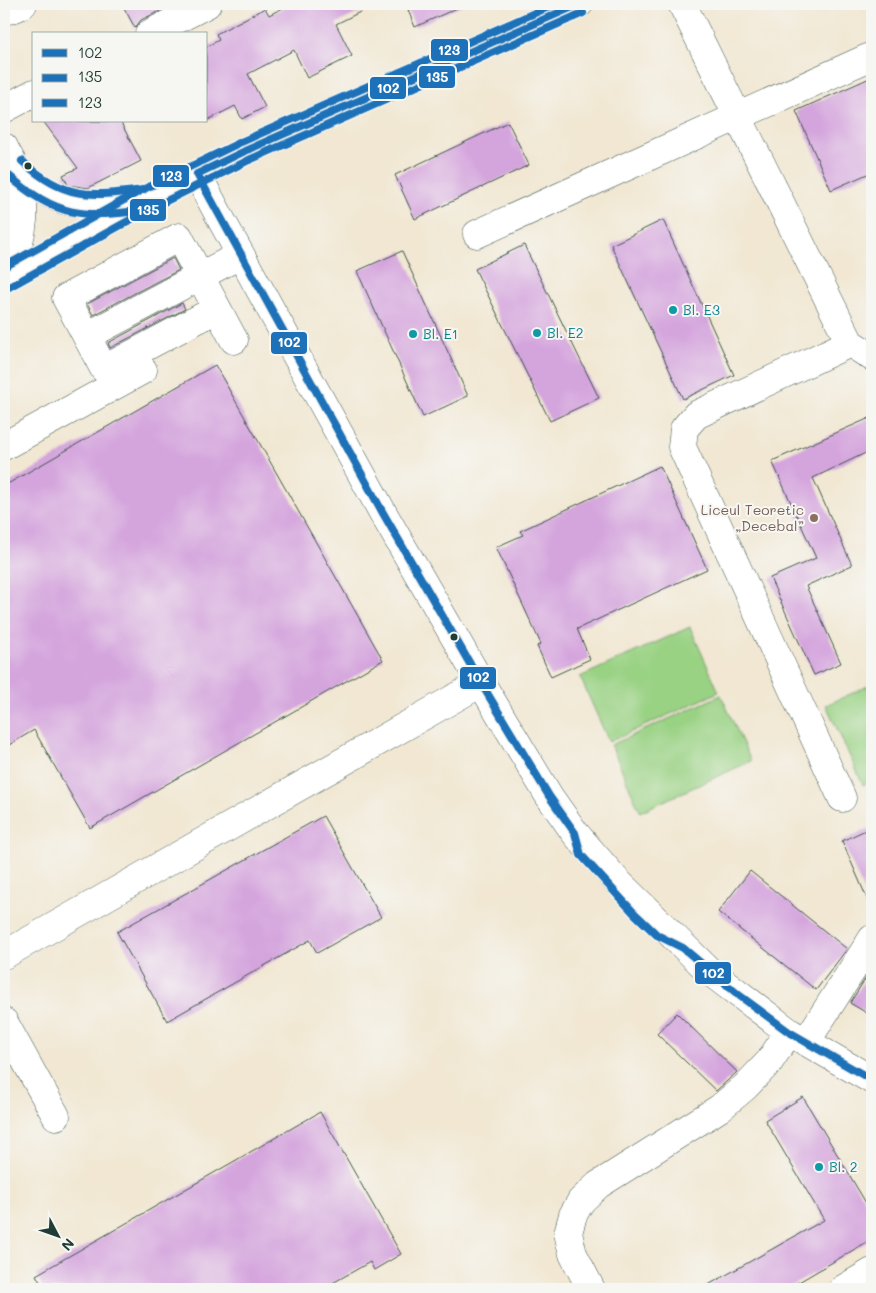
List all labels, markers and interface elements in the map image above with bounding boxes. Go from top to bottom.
legend [32,32,208,122]
line badge: 123 [430,38,469,62]
text: 123 [438,40,460,59]
text: 102 [78,42,102,62]
line badge: 135 [418,65,456,89]
text: 135 [78,66,102,86]
text: 135 [426,67,448,86]
line badge: 102 [369,76,407,100]
text: 102 [376,78,400,97]
text: 123 [78,92,102,112]
unlabelled marker [23,161,33,171]
line badge: 123 [152,164,190,188]
text: 123 [160,166,182,185]
line badge: 135 [129,198,167,222]
text: 135 [137,200,159,219]
place label: Bl. E3 [683,300,720,319]
marker: Bl. E3 [667,304,679,316]
place label: Bl. E2 [547,323,584,342]
place label: Bl. E1 [423,324,458,343]
marker: Bl. E2 [531,327,543,339]
marker: Bl. E1 [407,328,419,340]
line badge: 102 [270,331,308,355]
text: 102 [277,332,301,351]
place label: Liceul Teoretic „Decebal” [701,500,804,535]
marker: Liceul Teoretic „Decebal” [808,512,820,524]
unlabelled marker [449,632,459,642]
line badge: 102 [459,666,497,690]
text: 102 [466,667,490,686]
line badge: 102 [694,961,732,985]
text: 102 [701,963,725,982]
place label: Bl. 2 [829,1157,858,1176]
marker: Bl. 2 [813,1161,825,1173]
north arrow [32,1210,82,1260]
text: N [58,1235,79,1255]

